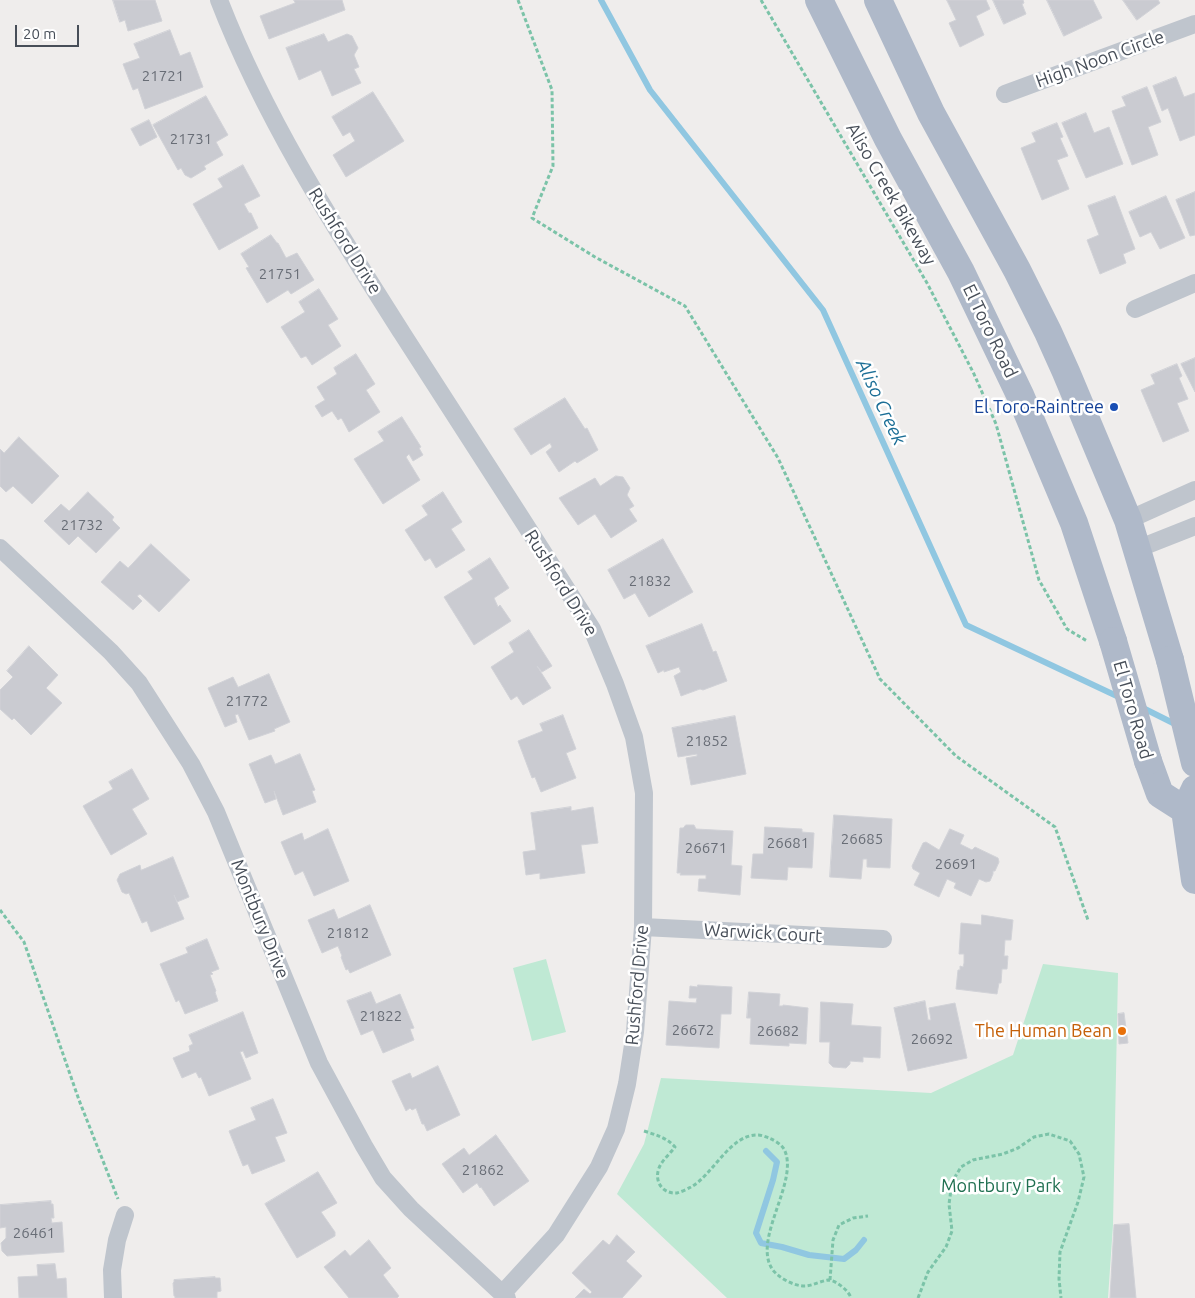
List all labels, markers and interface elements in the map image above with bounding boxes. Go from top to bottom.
scale bar [18,15,81,47]
text: 20 m [23,25,56,42]
street label: High Noon Circle [1033,26,1167,92]
house number: 21721 [142,67,184,85]
street label: Aliso Creek Bikeway [842,119,940,269]
house number: 21731 [170,130,212,148]
street label: Rushford Drive [304,184,386,298]
house number: 21751 [259,265,301,283]
street label: El Toro Road [958,281,1022,381]
water label: Aliso Creek [851,355,911,449]
place label: El Toro-Raintree [974,396,1104,418]
marker: El Toro-Raintree [1108,401,1120,413]
house number: 21732 [61,516,103,534]
street label: Rushford Drive [520,526,602,640]
house number: 21832 [629,572,671,590]
street label: El Toro Road [1109,658,1157,762]
house number: 21772 [226,692,268,710]
house number: 21852 [686,732,728,750]
house number: 26685 [841,830,883,848]
house number: 26681 [767,834,809,852]
house number: 26671 [685,839,727,857]
house number: 26691 [935,855,977,873]
street label: Montbury Drive [226,856,294,982]
street label: Warwick Court [703,919,823,947]
house number: 21812 [327,924,369,942]
street label: Rushford Drive [621,924,653,1046]
house number: 21822 [360,1007,402,1025]
place label: The Human Bean [975,1020,1112,1042]
house number: 26672 [672,1021,714,1039]
house number: 26682 [757,1022,799,1040]
marker: The Human Bean [1116,1025,1128,1037]
house number: 26692 [911,1030,953,1048]
house number: 21862 [462,1161,504,1179]
park label: Montbury Park [941,1175,1061,1197]
house number: 26461 [13,1224,55,1242]

